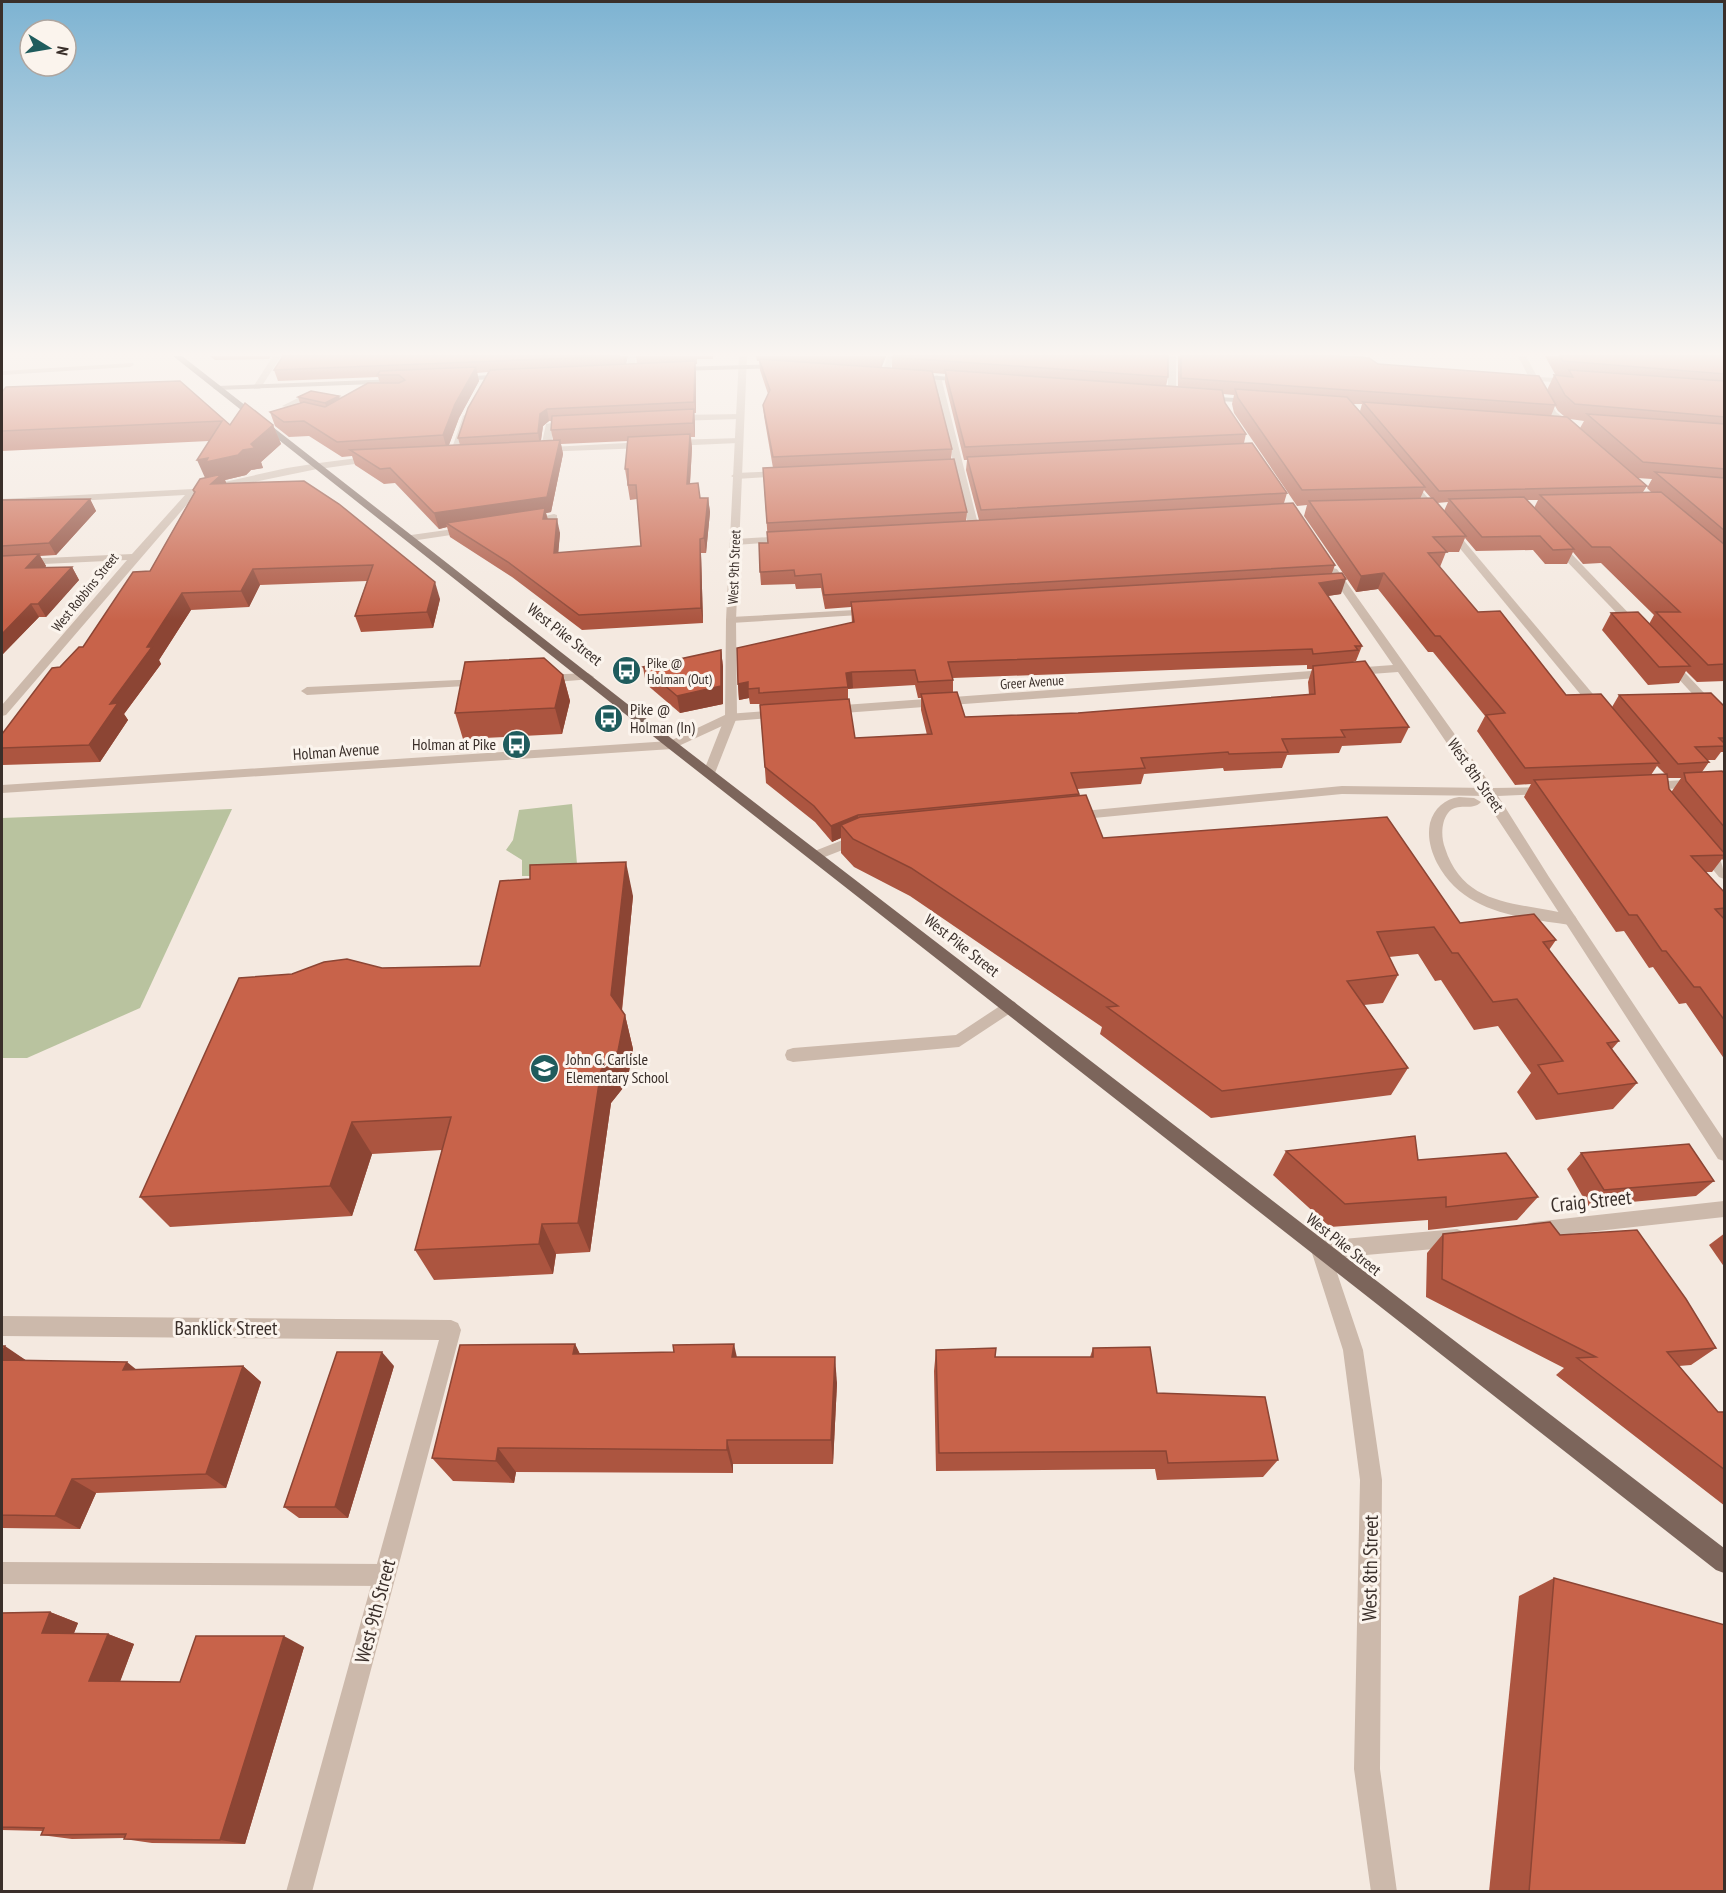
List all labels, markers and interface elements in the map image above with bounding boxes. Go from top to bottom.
north arrow [18,18,78,78]
text: N [52,45,73,57]
street label: West 9th Street [724,529,744,605]
street label: West Robbins Street [48,549,122,635]
street label: West Pike Street [523,598,607,670]
place label: Pike @ Holman (Out) [647,654,713,688]
bus stop icon: Pike @ Holman (Out) [610,655,642,687]
street label: Greer Avenue [999,671,1065,693]
place label: Pike @ Holman (In) [630,699,695,737]
bus stop icon: Pike @ Holman (In) [593,702,625,734]
bus stop icon: Holman at Pike [501,728,533,760]
place label: Holman at Pike [412,734,496,754]
street label: West 8th Street [1443,734,1509,816]
street label: Holman Avenue [292,738,380,764]
street label: West Pike Street [920,909,1004,981]
place label: John G. Carlisle Elementary School [565,1049,669,1087]
school or university icon: John G. Carlisle Elementary School [529,1052,561,1084]
street label: Craig Street [1549,1184,1633,1218]
street label: West Pike Street [1302,1208,1386,1280]
street label: Banklick Street [175,1315,278,1341]
street label: West 8th Street [1356,1514,1384,1621]
street label: West 9th Street [349,1556,401,1666]

